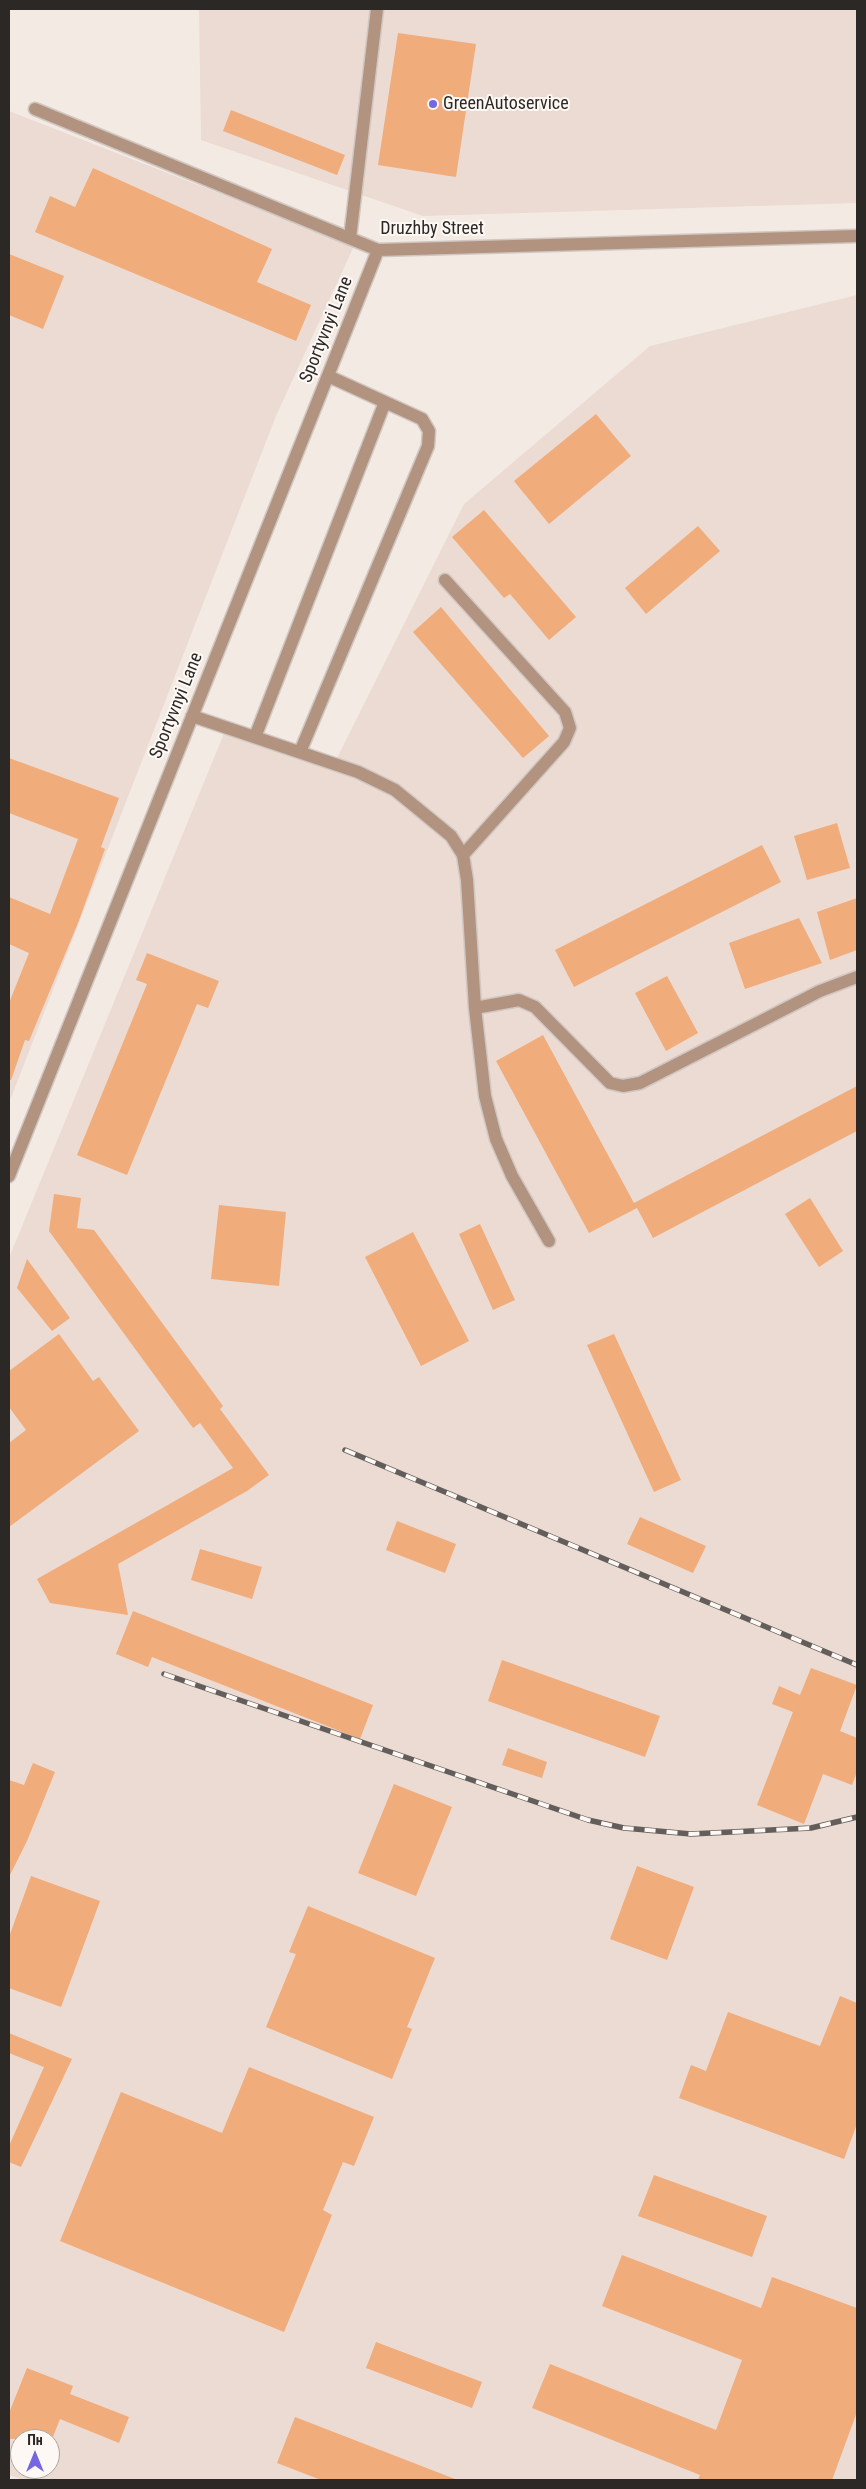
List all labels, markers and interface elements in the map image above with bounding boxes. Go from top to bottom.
place label: GreenAutoservice [443,93,569,115]
marker: GreenAutoservice [427,98,439,110]
street label: Druzhby Street [380,218,484,240]
street label: Sportyvnyi Lane [296,274,358,386]
street label: Sportyvnyi Lane [146,650,208,762]
north arrow [10,2429,60,2479]
text: Пн [27,2432,43,2448]

